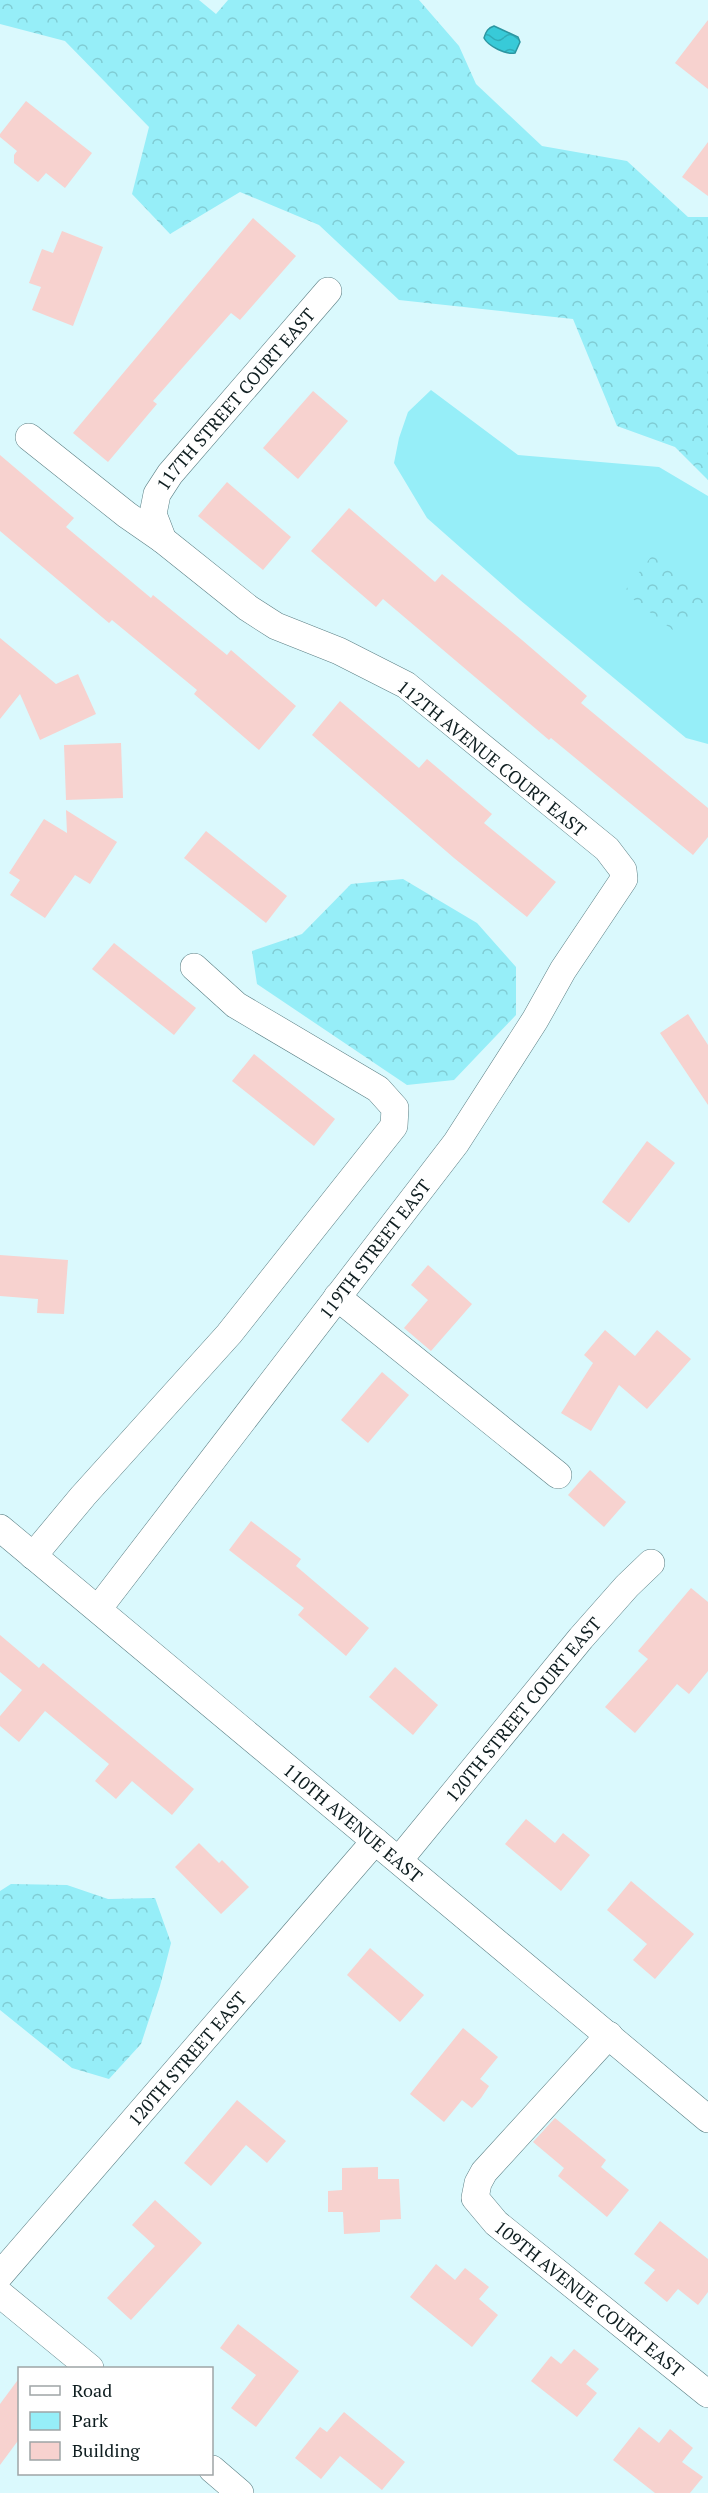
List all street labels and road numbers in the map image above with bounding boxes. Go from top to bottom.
street label: 117TH STREET COURT EAST [151,303,320,495]
street label: 112TH AVENUE COURT EAST [392,674,592,842]
street label: 119TH STREET EAST [313,1174,436,1324]
street label: 120TH STREET COURT EAST [440,1612,606,1807]
street label: 110TH AVENUE EAST [279,1758,428,1888]
street label: 120TH STREET EAST [122,1986,252,2131]
street label: 109TH AVENUE COURT EAST [490,2215,689,2382]

